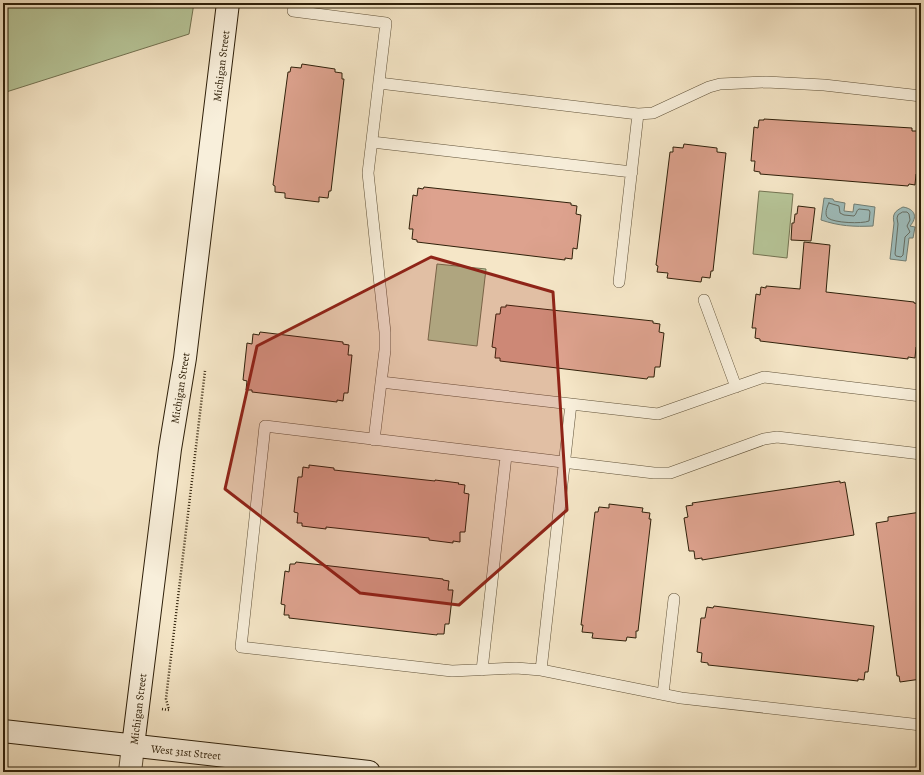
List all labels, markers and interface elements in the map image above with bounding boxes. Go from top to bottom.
street label: Michigan Street [210,29,233,103]
street label: Michigan Street [167,351,194,425]
street label: Michigan Street [127,672,150,746]
street label: West 31st Street [149,741,222,764]

